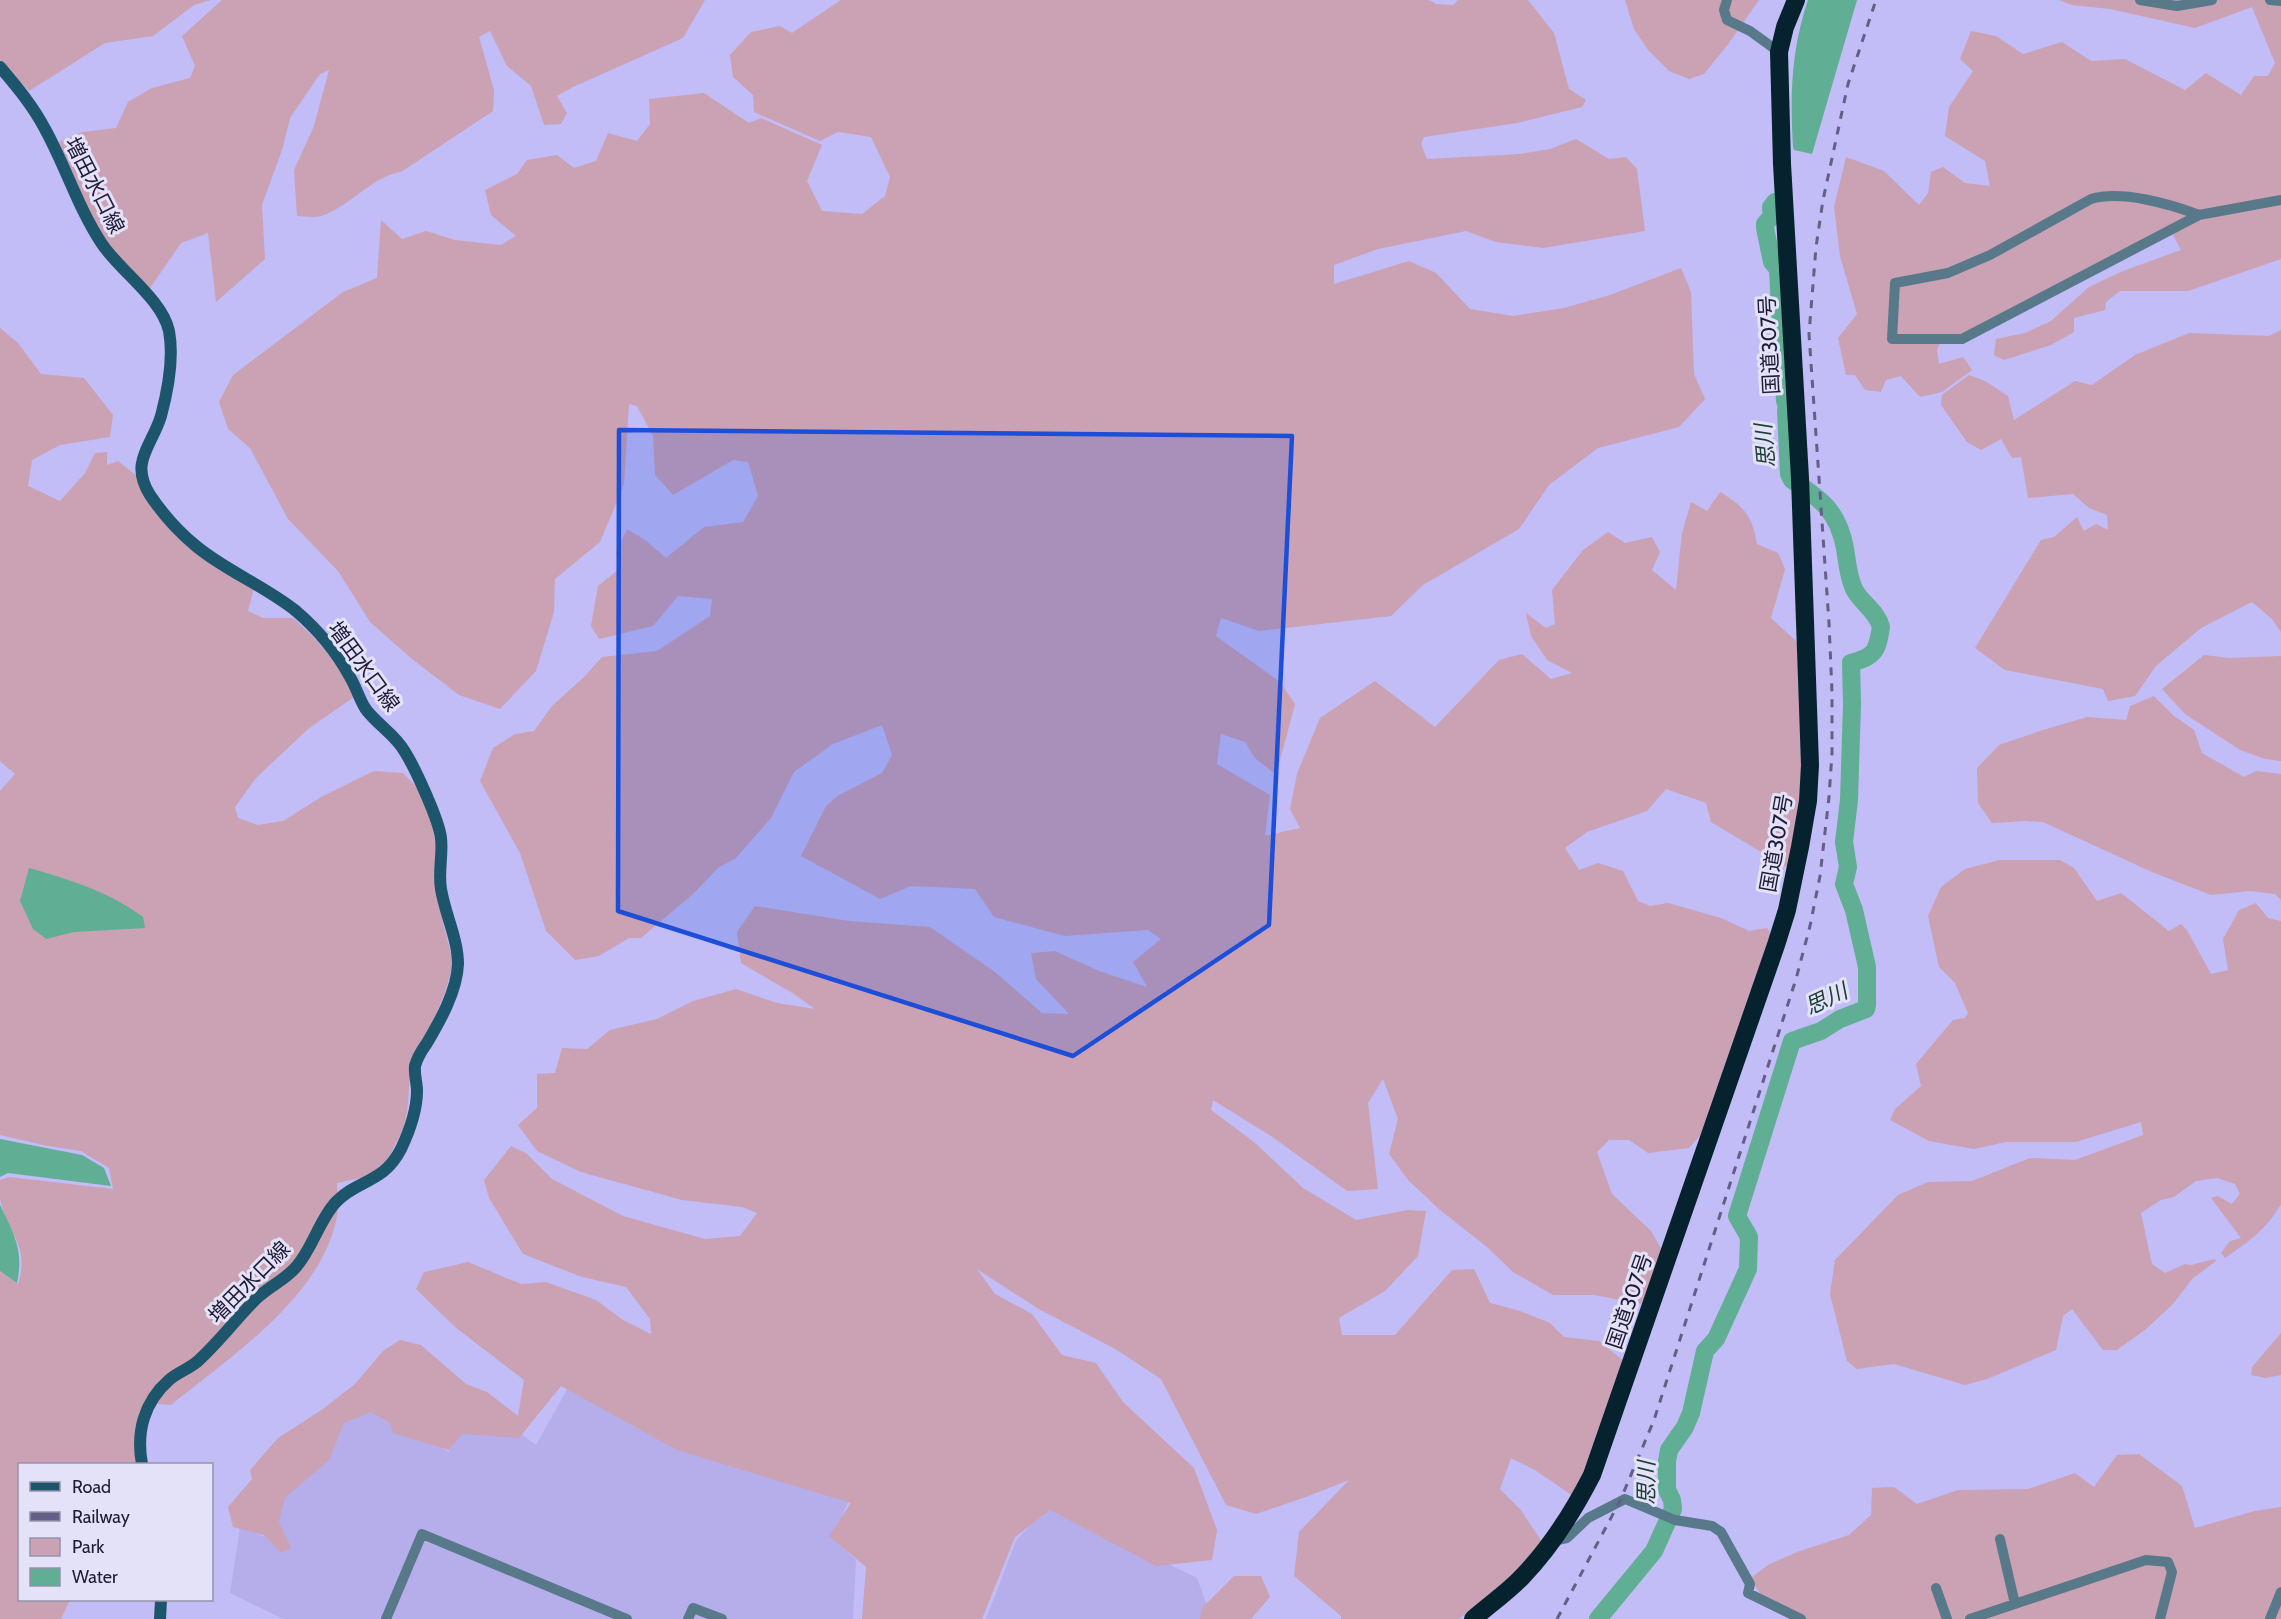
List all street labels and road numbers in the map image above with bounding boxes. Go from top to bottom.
street label: 増田水口線 [60,133,130,237]
street label: 国道307号 [1754,295,1784,395]
street label: 増田水口線 [323,616,405,716]
street label: 国道307号 [1755,792,1797,894]
street label: 増田水口線 [203,1236,295,1328]
street label: 国道307号 [1601,1250,1657,1352]

